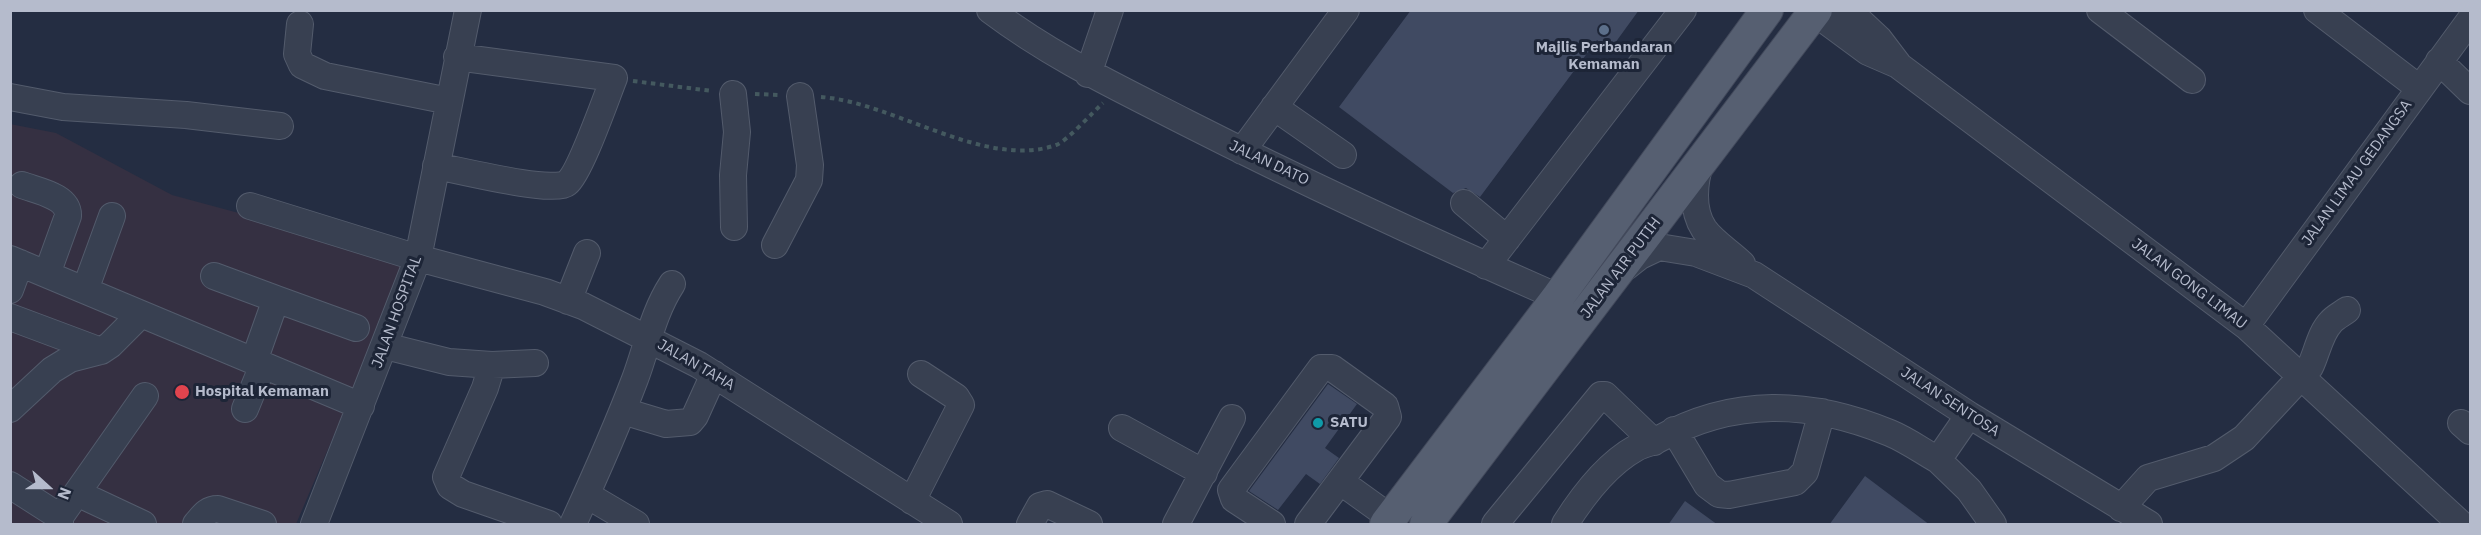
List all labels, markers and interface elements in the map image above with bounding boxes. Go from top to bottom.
marker: Majlis Perbandaran Kemaman [1597,23,1611,37]
place label: Majlis Perbandaran Kemaman [1536,39,1672,74]
street label: JALAN LIMAU GEDANGSA [2298,97,2416,249]
street label: JALAN DATO [1226,137,1312,189]
street label: JALAN AIR PUTIH [1577,214,1665,322]
street label: JALAN GONG LIMAU [2128,235,2250,333]
street label: JALAN HOSPITAL [368,253,426,371]
street label: JALAN TAHA [654,336,738,394]
street label: JALAN SENTOSA [1897,363,2003,441]
marker: Hospital Kemaman [173,383,191,401]
place label: Hospital Kemaman [195,383,329,401]
place label: SATU [1330,414,1368,432]
marker: SATU [1311,416,1325,430]
north arrow [18,457,78,517]
text: N [53,484,76,502]

